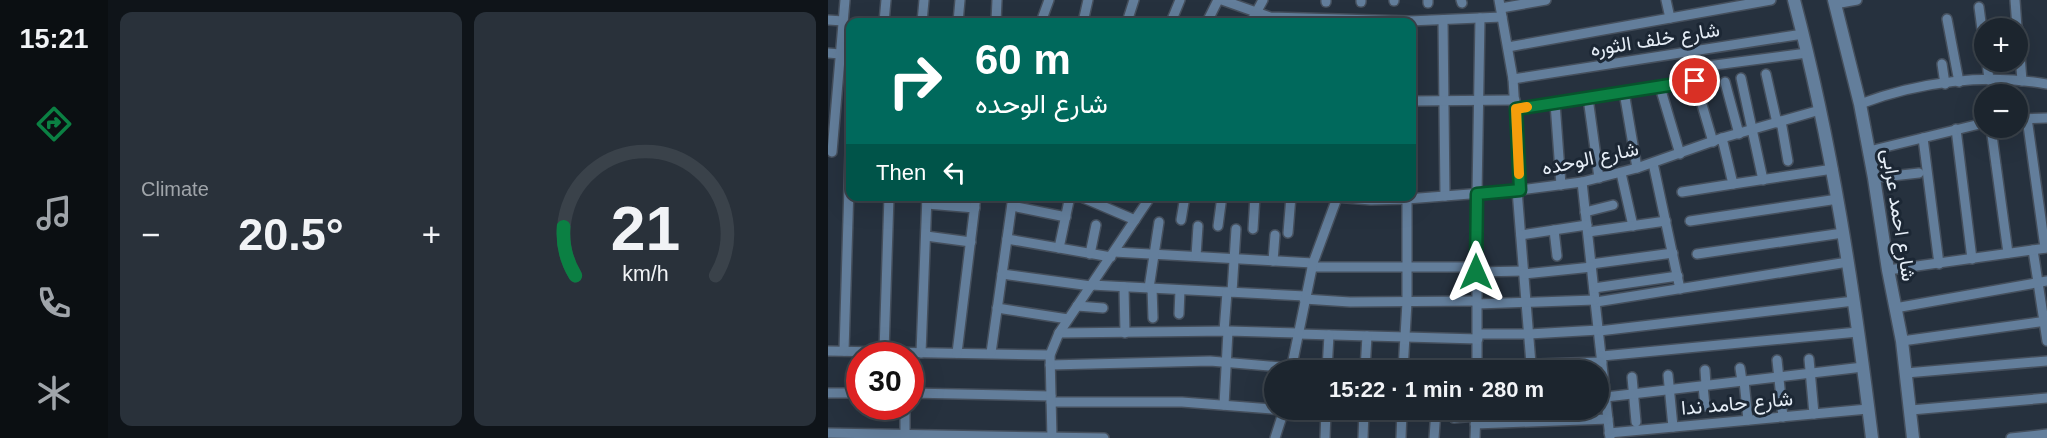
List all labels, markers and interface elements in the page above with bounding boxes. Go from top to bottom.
street label: شارع خلف الثوره [1589,18,1722,63]
map controls [1974,18,2028,138]
button: + [1974,18,2028,72]
text: 15:21 [19,24,89,54]
text: 60 m [975,36,1071,83]
icon: right [876,42,954,120]
pin [1669,55,1720,106]
icon: arrive [1678,64,1711,97]
button: − [1974,84,2028,138]
text: شارع الوحده [975,89,1108,119]
icon: directions [33,103,75,145]
street label: شارع الوحده [1540,137,1641,182]
street label: شارع احمد عرابى [1875,147,1920,283]
icon: left [938,156,971,189]
text: Then [876,160,926,185]
text: Climate [141,178,209,200]
icon: music [33,192,75,234]
text: 21 [610,194,680,263]
text: 20.5° [238,209,344,260]
text: − [141,216,160,253]
text: + [422,216,441,253]
position arrow [1444,240,1508,304]
text: km/h [622,262,668,286]
icon: phone [33,282,75,324]
speed limit sign: 30 [846,342,924,420]
icon: climate [33,372,75,414]
text: 15:22 · 1 min · 280 m [1329,377,1544,402]
street label: شارع حامد ندا [1680,387,1794,422]

